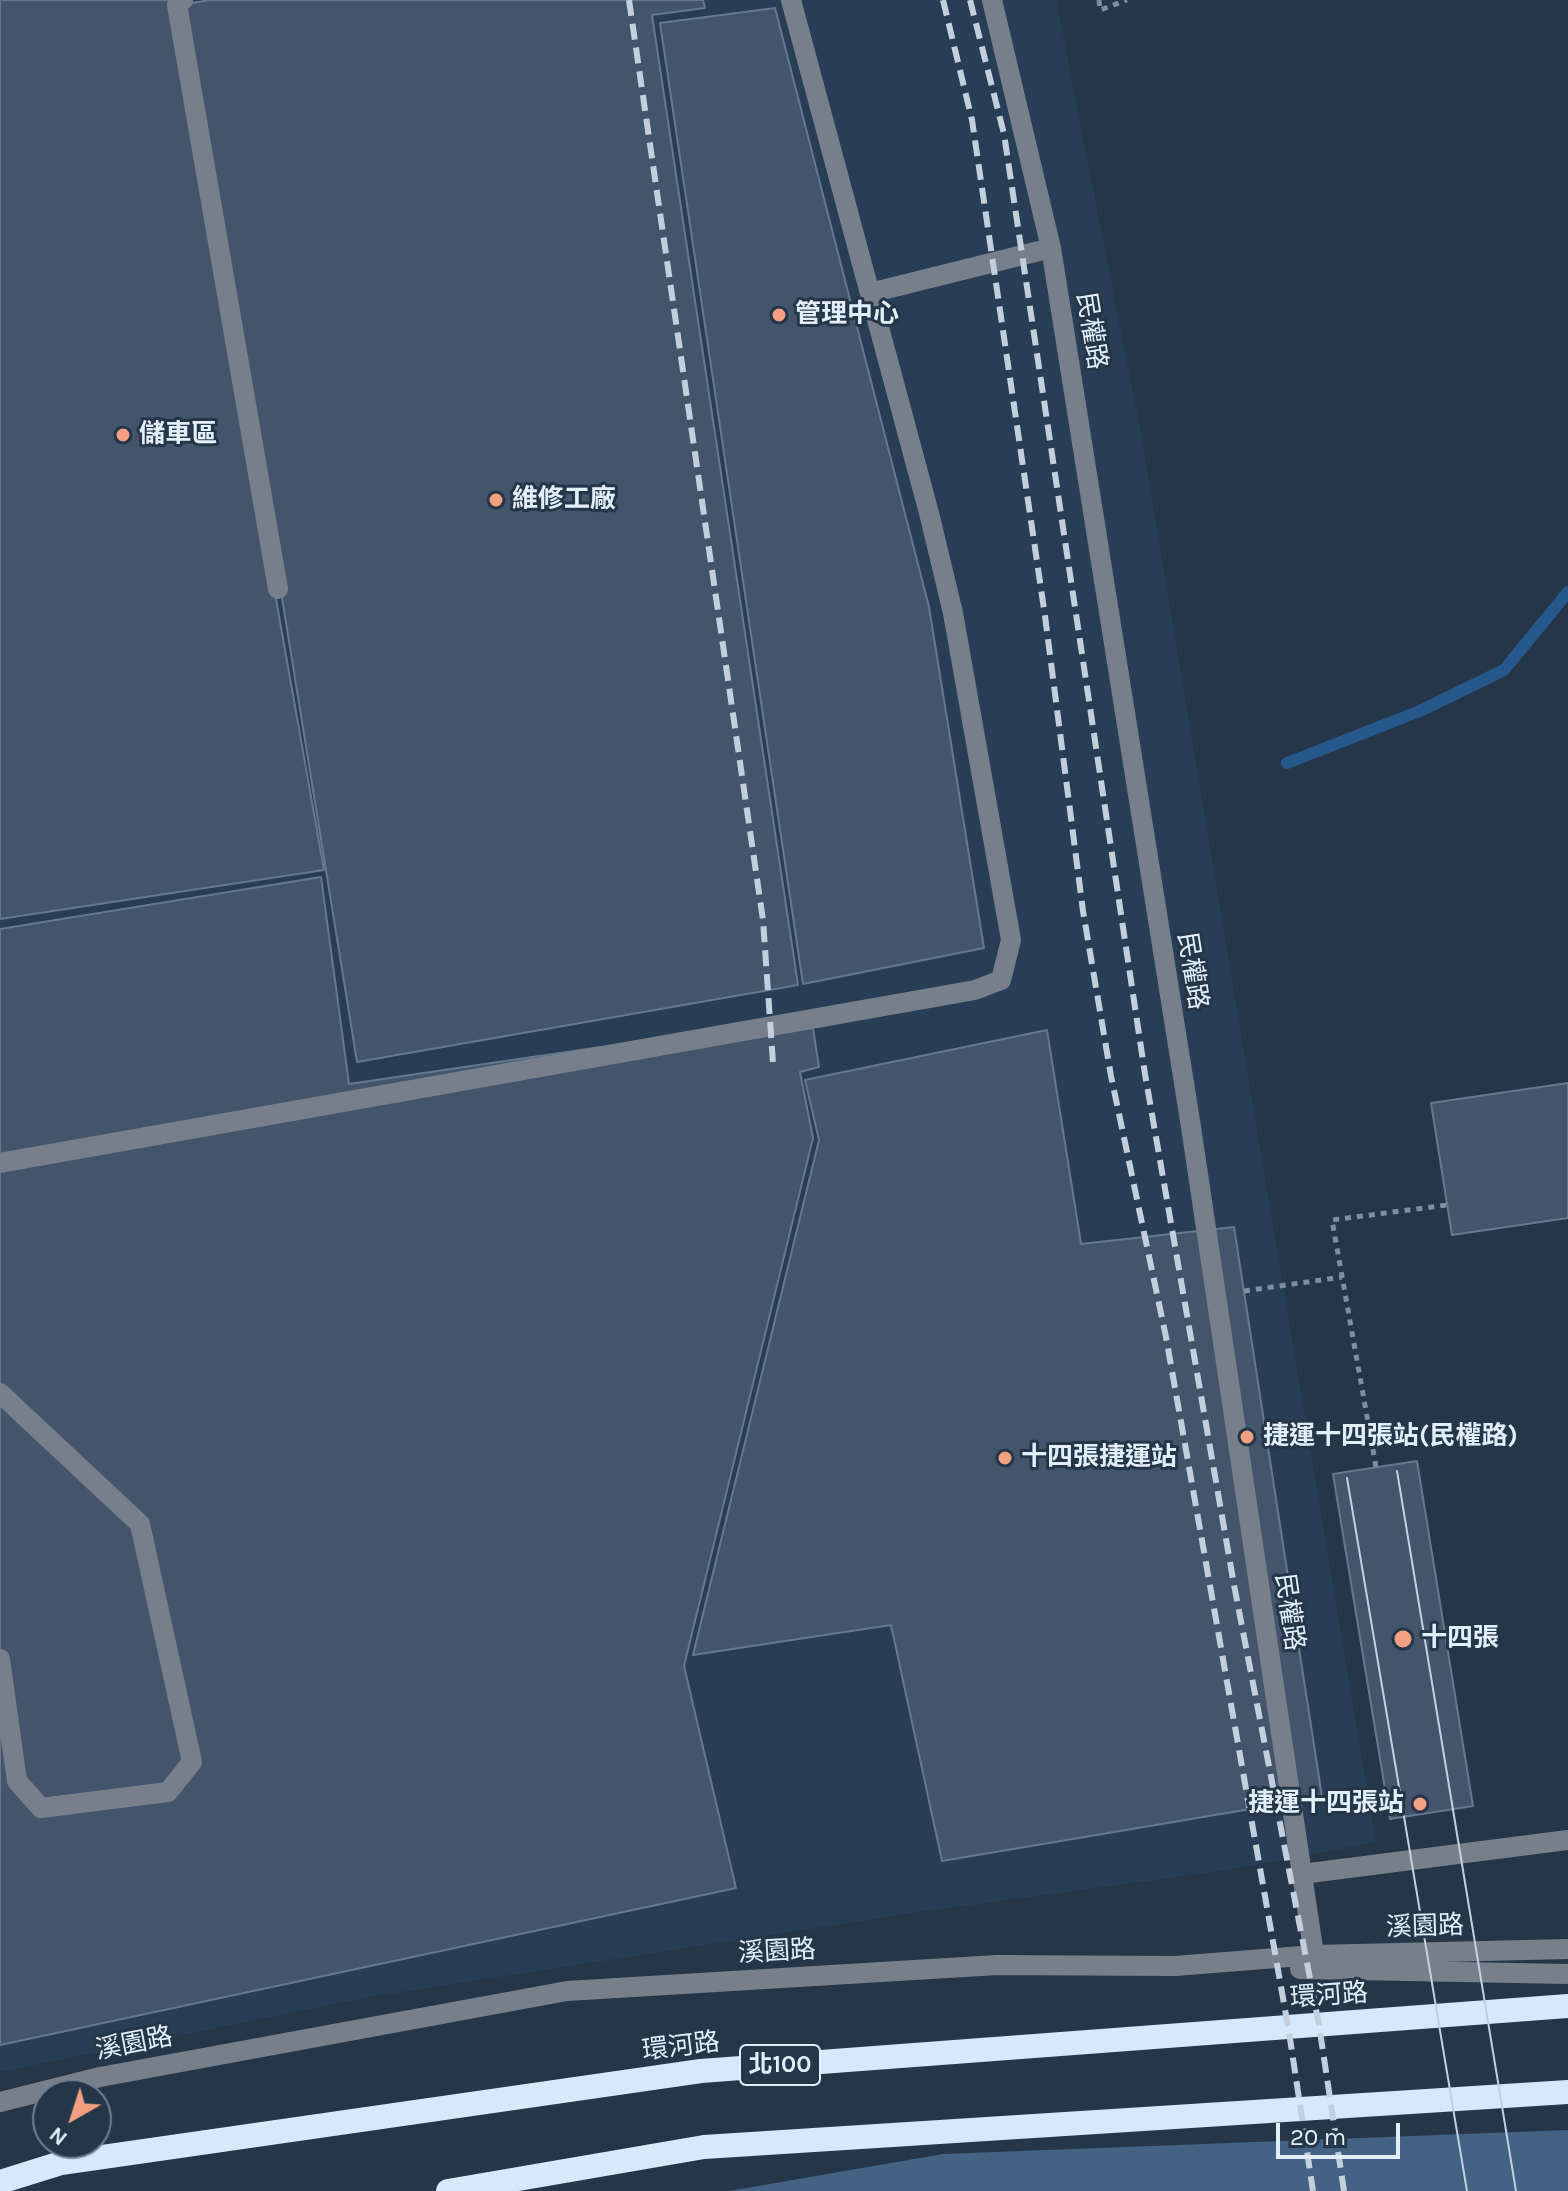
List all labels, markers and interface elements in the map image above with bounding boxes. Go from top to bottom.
street label: 民權路 [1069,290,1113,372]
place label: 管理中心 [795,299,899,331]
marker: 管理中心 [770,306,788,324]
place label: 儲車區 [139,419,217,451]
marker: 儲車區 [114,426,132,444]
place label: 維修工廠 [512,484,616,516]
marker: 維修工廠 [487,491,505,509]
street label: 民權路 [1170,930,1214,1012]
place label: 捷運十四張站(民權路) [1263,1421,1518,1453]
marker: 捷運十四張站(民權路) [1238,1428,1256,1446]
place label: 十四張捷運站 [1021,1442,1177,1474]
marker: 十四張捷運站 [996,1449,1014,1467]
street label: 民權路 [1268,1571,1310,1653]
place label: 十四張 [1421,1623,1499,1655]
marker: 十四張 [1392,1628,1414,1650]
place label: 捷運十四張站 [1248,1788,1404,1820]
marker: 捷運十四張站 [1411,1795,1429,1813]
street label: 溪園路 [1385,1910,1465,1944]
street label: 溪園路 [737,1934,817,1970]
street label: 環河路 [1289,1978,1369,2014]
street label: 溪園路 [93,2021,175,2067]
street label: 環河路 [640,2027,722,2067]
road number: 北100 [740,2045,820,2085]
north arrow [32,2079,112,2159]
scale bar [1280,2107,1404,2157]
text: N [44,2121,72,2151]
text: 20 m [1290,2123,1346,2151]

